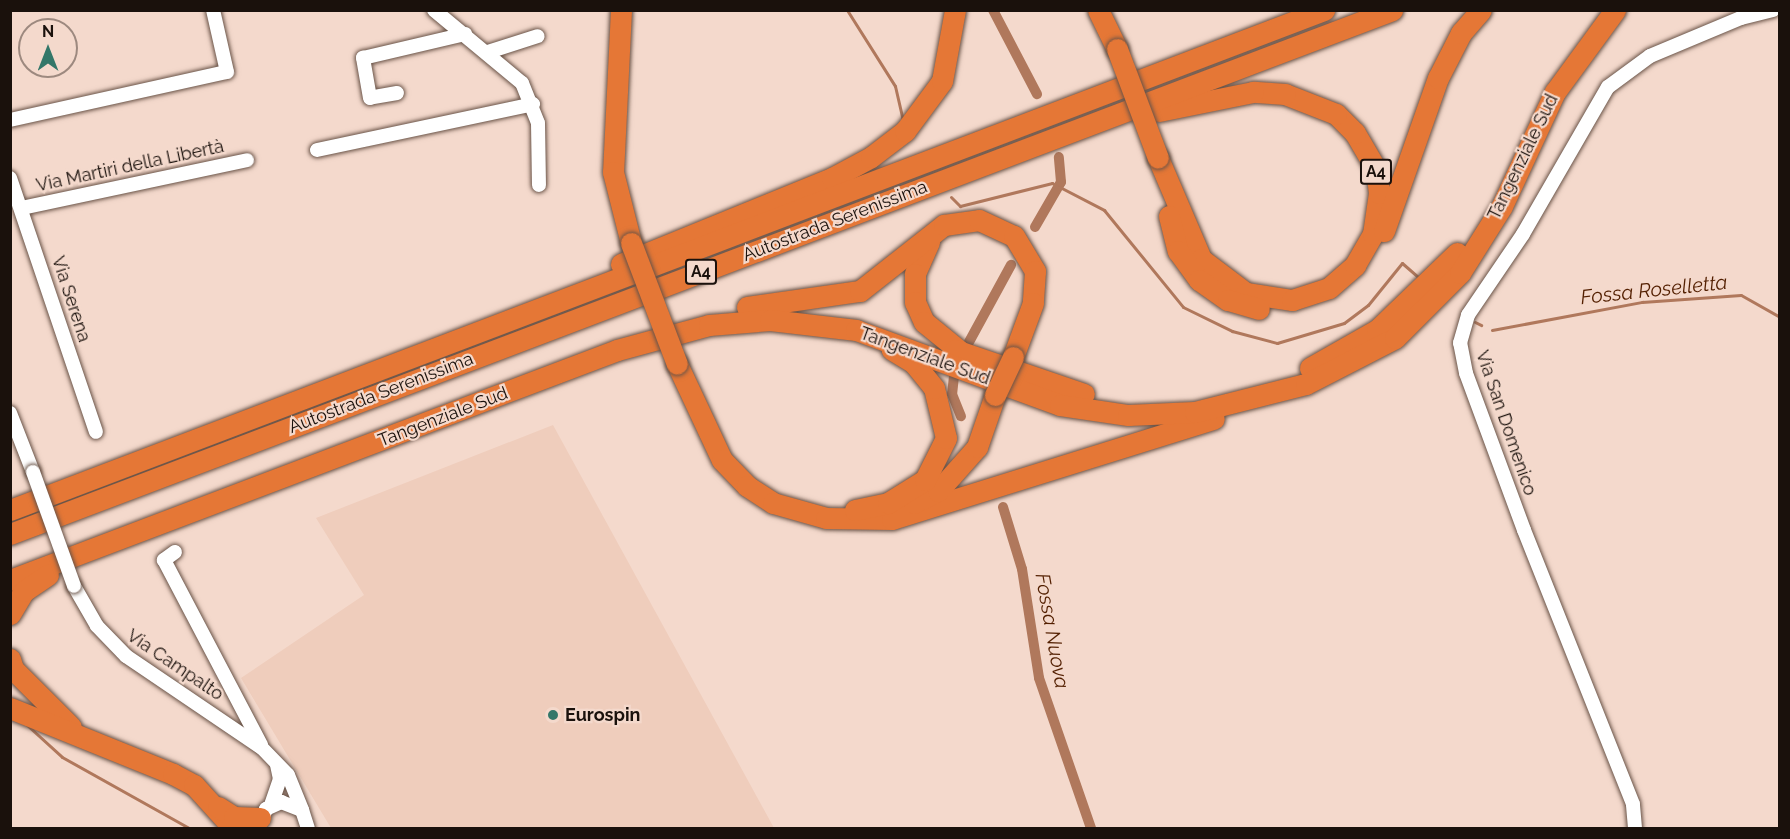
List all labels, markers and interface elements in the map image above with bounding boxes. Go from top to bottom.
north arrow [18,18,78,78]
text: N [42,22,54,41]
street label: Tangenziale Sud [1483,91,1563,223]
street label: Via Martiri della Libertà [34,136,226,196]
road number: A4 [1360,159,1392,185]
street label: Autostrada Serenissima [740,176,930,266]
street label: Via Serena [47,253,95,345]
road number: A4 [684,259,718,285]
water label: Fossa Roselletta [1579,270,1729,310]
street label: Tangenziale Sud [857,322,993,390]
street label: Autostrada Serenissima [286,348,476,438]
street label: Via San Domenico [1471,348,1541,498]
street label: Tangenziale Sud [375,382,511,452]
water label: Fossa Nuova [1030,571,1074,691]
street label: Via Campalto [123,625,227,705]
place label: Eurospin [565,704,640,726]
marker: Eurospin [546,708,560,722]

